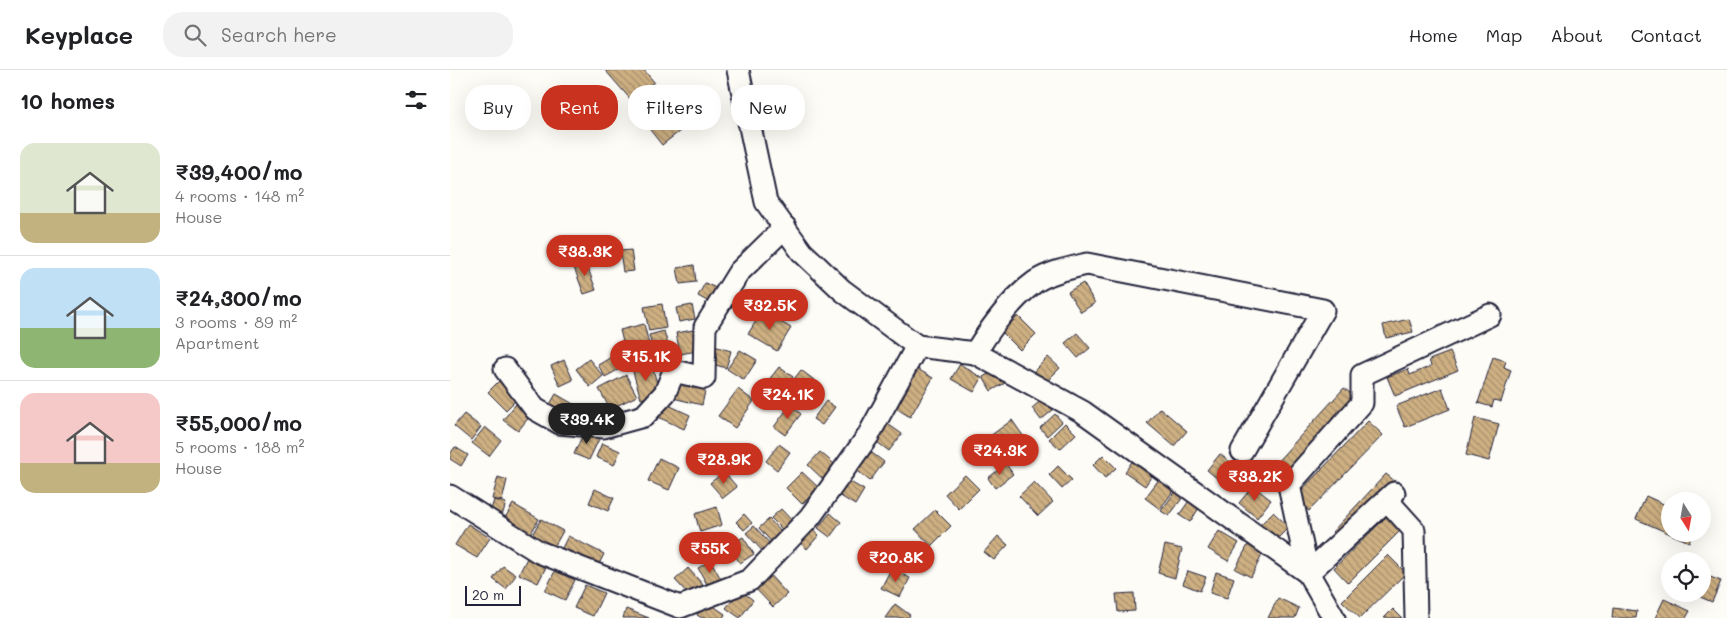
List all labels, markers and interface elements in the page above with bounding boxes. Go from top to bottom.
search box [163,12,513,57]
text: Keyplace [25,19,133,50]
icon: search [181,21,209,49]
text: Search here [221,22,337,47]
text: Home [1409,23,1458,47]
text: Map [1486,23,1522,47]
text: About [1550,23,1603,47]
text: Contact [1631,23,1702,47]
chip: Buy [465,85,531,130]
chip: Rent [541,85,618,130]
chip: Filters [628,85,721,130]
chip: New [731,85,805,130]
icon: filters [402,86,430,114]
text: 10 homes [20,87,115,114]
text: ₹39,400/mo [175,158,303,185]
icon: home [60,163,120,223]
text: 4 rooms · 148 m² [175,185,304,206]
text: House [175,206,222,227]
pin: ₹38.3K [544,234,626,277]
text: ₹38.3K [557,240,613,261]
text: ₹24,300/mo [175,284,302,311]
icon: home [60,288,120,348]
pin: ₹32.5K [729,288,811,331]
text: ₹32.5K [743,294,797,315]
text: 3 rooms · 89 m² [175,311,297,332]
text: Apartment [175,332,260,353]
pin: ₹15.1K [605,340,687,382]
text: ₹15.1K [621,345,671,366]
pin: ₹24.1K [747,378,829,420]
text: ₹24.1K [762,383,814,404]
pin: ₹39.4K [546,402,628,445]
text: ₹39.4K [559,408,615,429]
text: ₹55,000/mo [175,409,302,436]
icon: home [60,413,120,473]
pin: ₹24.3K [959,434,1041,476]
text: 5 rooms · 188 m² [175,436,305,457]
text: ₹24.3K [973,439,1027,460]
pin: ₹28.9K [683,442,765,485]
text: ₹28.9K [697,448,751,469]
text: House [175,457,222,478]
pin: ₹38.2K [1214,460,1296,502]
text: ₹38.2K [1228,465,1282,486]
north arrow [1661,492,1711,542]
map controls [1661,492,1711,602]
pin: ₹55K [680,532,740,574]
text: ₹55K [690,537,730,558]
pin: ₹20.8K [855,540,937,583]
text: ₹20.8K [868,546,924,567]
button: locate [1661,552,1711,602]
scale bar [465,583,521,606]
text: 20 m [472,585,504,604]

